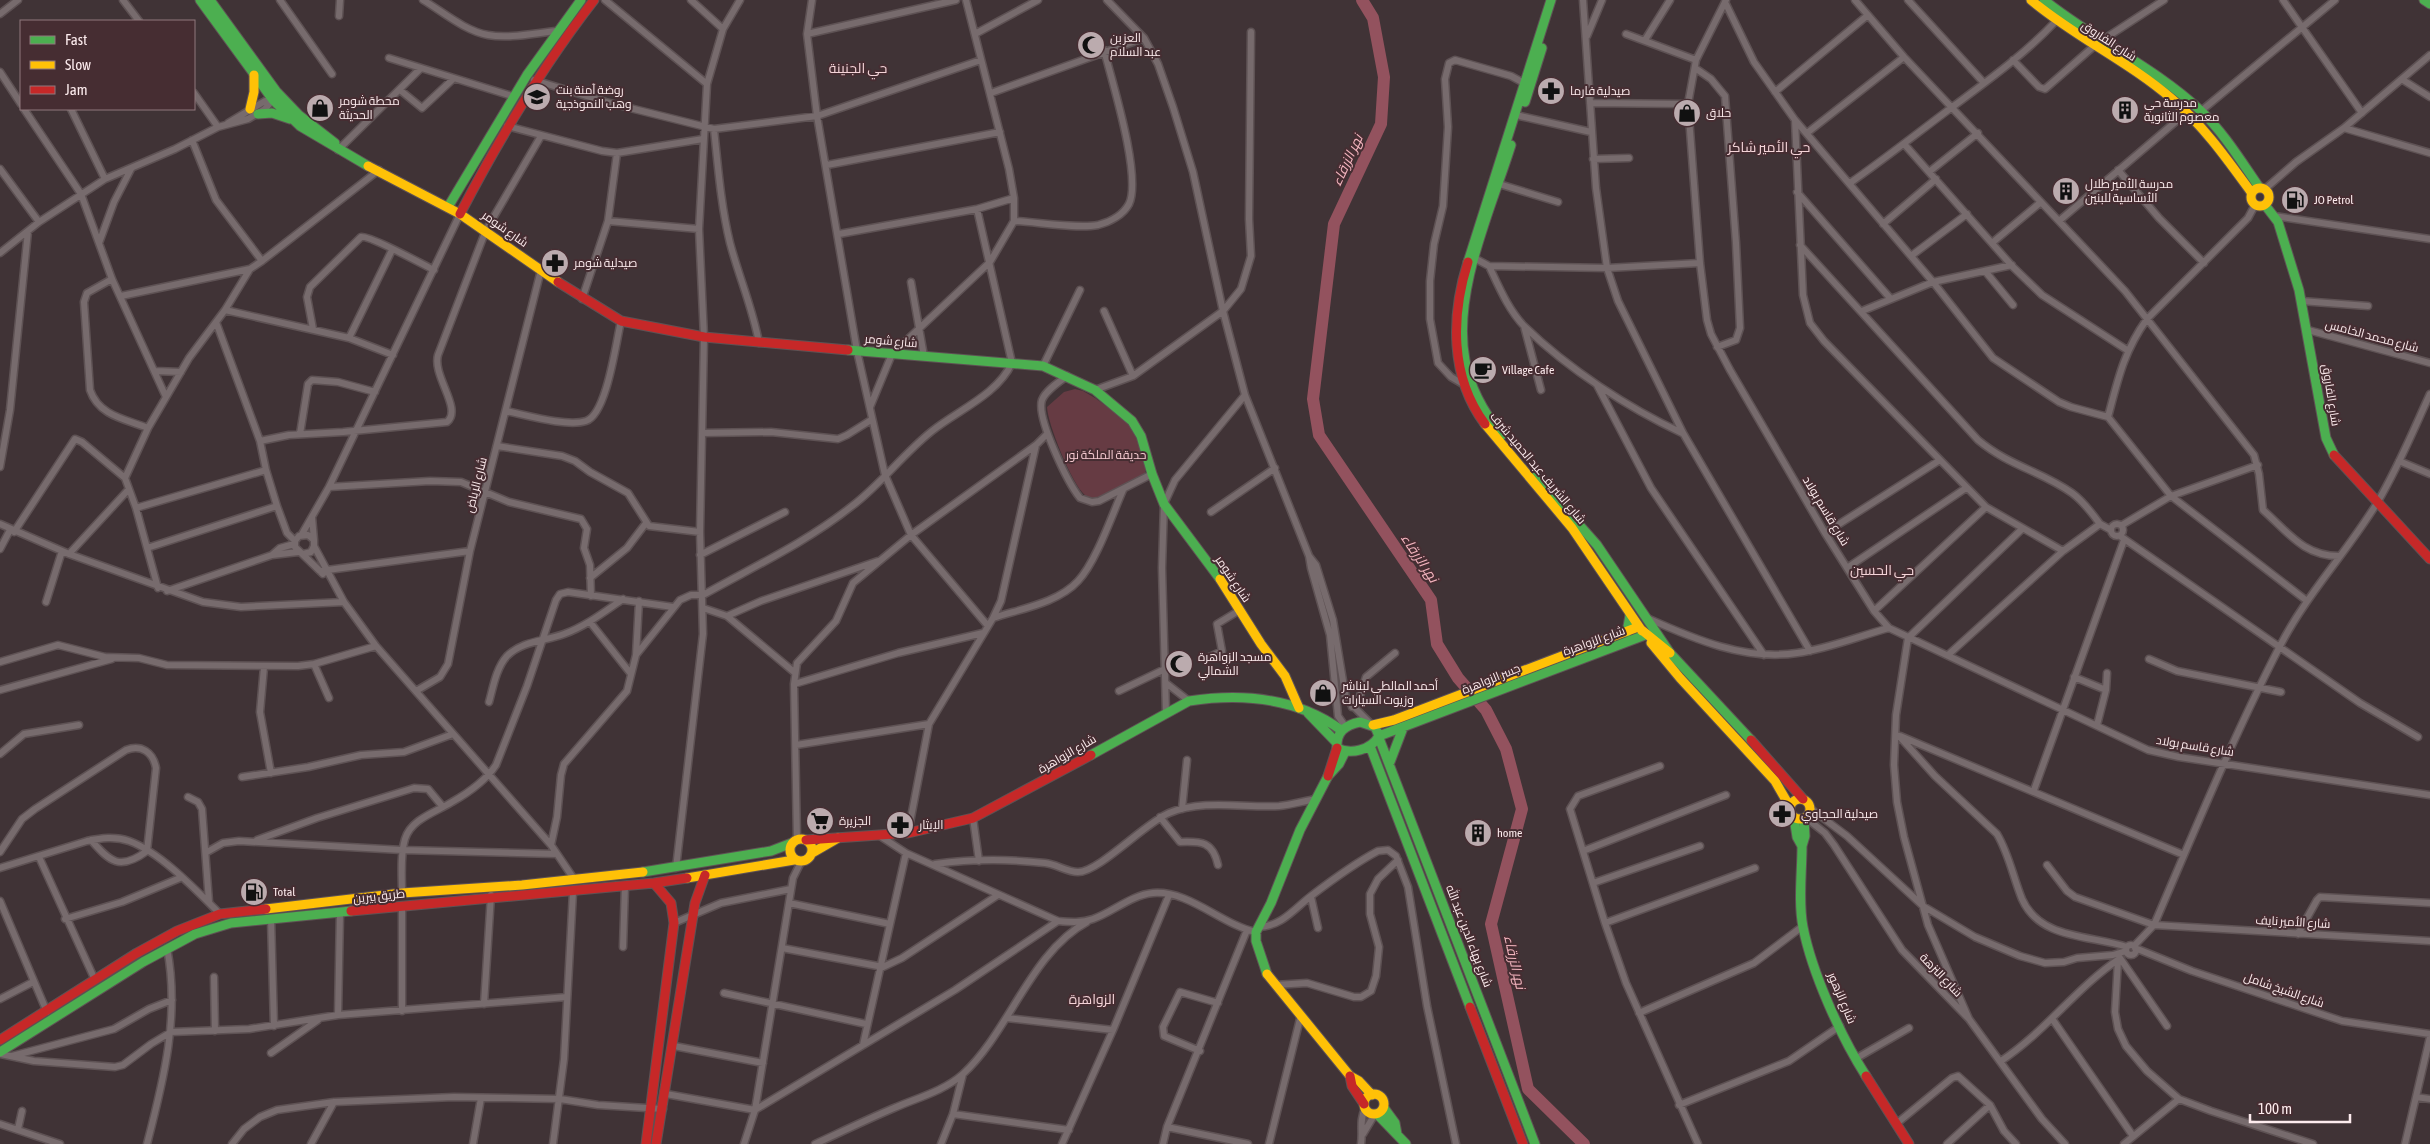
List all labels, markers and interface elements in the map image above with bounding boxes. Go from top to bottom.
street label: شارع الفاروق [2078,18,2139,65]
legend [20,20,195,110]
mosque icon: العز بن عبد السلام [1076,30,1106,60]
text: Fast [65,31,87,48]
place label: العز بن عبد السلام [1110,31,1161,60]
text: Slow [65,56,91,73]
district label: حي الجنينة [829,60,887,80]
pharmacy icon: صيدلية فارما [1536,76,1566,106]
text: Jam [65,81,88,98]
school or university icon: روضة آمنة بنت وهب النموذجية [522,82,552,112]
place label: روضة آمنة بنت وهب النموذجية [556,83,632,111]
place label: صيدلية فارما [1570,84,1630,98]
shop icon: محطة شومر الحديثة [305,93,335,123]
place label: محطة شومر الحديثة [338,94,400,122]
building icon: مدرسة حي معصوم الثانوية [2110,95,2140,125]
place label: مدرسة حي معصوم الثانوية [2144,96,2220,125]
shop icon: حلاق [1672,98,1702,128]
place label: حلاق [1706,106,1731,120]
water label: نهر الزرقاء [1328,131,1367,189]
district label: حي الأمير شاكر [1727,139,1810,159]
building icon: مدرسة الأمير طلال الأساسية للبنين [2051,176,2081,206]
place label: مدرسة الأمير طلال الأساسية للبنين [2085,177,2173,205]
fuel station icon: JO Petrol [2280,185,2310,215]
place label: JO Petrol [2314,193,2354,207]
street label: شارع شومر [478,207,531,251]
pharmacy icon: صيدلية شومر [540,248,570,278]
place label: صيدلية شومر [573,256,637,270]
street label: شارع محمد الخامس [2324,317,2420,356]
street label: شارع شومر [863,332,918,351]
cafe icon: Village Cafe [1468,355,1498,385]
place label: Village Cafe [1502,363,1554,377]
street label: شارع الفاروق [2318,363,2343,427]
street label: شارع الشريف عبد الحميد شرف [1486,409,1589,527]
park label: حديقة الملكة نور [1065,448,1146,462]
street label: شارع الرياض [462,456,491,515]
street label: شارع قاسم بولاد [1799,474,1852,549]
water label: نهر الزرقاء [1397,531,1443,587]
street label: شارع شومر [1211,552,1254,606]
district label: حي الحسين [1850,562,1914,582]
street label: شارع الزواهرة [1561,623,1627,660]
mosque icon: مسجد الزواهرة الشمالي [1164,649,1194,679]
place label: مسجد الزواهرة الشمالي [1198,650,1271,681]
street label: جسر الزواهرة [1460,661,1522,697]
shop icon: أحمد المالطي لبناشر وزيوت السيارات [1308,678,1338,708]
place label: أحمد المالطي لبناشر وزيوت السيارات [1341,678,1438,707]
street label: شارع الزواهرة [1035,732,1099,777]
street label: شارع قاسم بولاد [2155,733,2235,760]
pharmacy icon: صيدلية الحجاوي [1767,799,1797,829]
supermarket icon: الجزيرة [805,806,835,836]
place label: صيدلية الحجاوي [1801,807,1878,824]
pharmacy icon: الإيثار [885,810,915,840]
place label: الجزيرة [839,814,871,828]
place label: الإيثار [918,818,943,832]
building icon: home [1463,818,1493,848]
place label: home [1497,826,1523,840]
fuel station icon: Total [239,877,269,907]
street label: شارع بهاء الدين عبد الله [1442,882,1496,990]
place label: Total [273,885,296,899]
street label: طريق بيرين [352,886,406,906]
street label: شارع الأمير نايف [2255,913,2331,932]
water label: نهر الزرقاء [1500,933,1529,992]
street label: شارع النزهة [1916,950,1965,1000]
street label: شارع الزهور [1824,969,1859,1026]
street label: شارع الشيخ شامل [2242,970,2326,1011]
district label: الزواهرة [1069,991,1115,1007]
scale bar [2250,1092,2350,1124]
text: 100 m [2258,1100,2292,1117]

